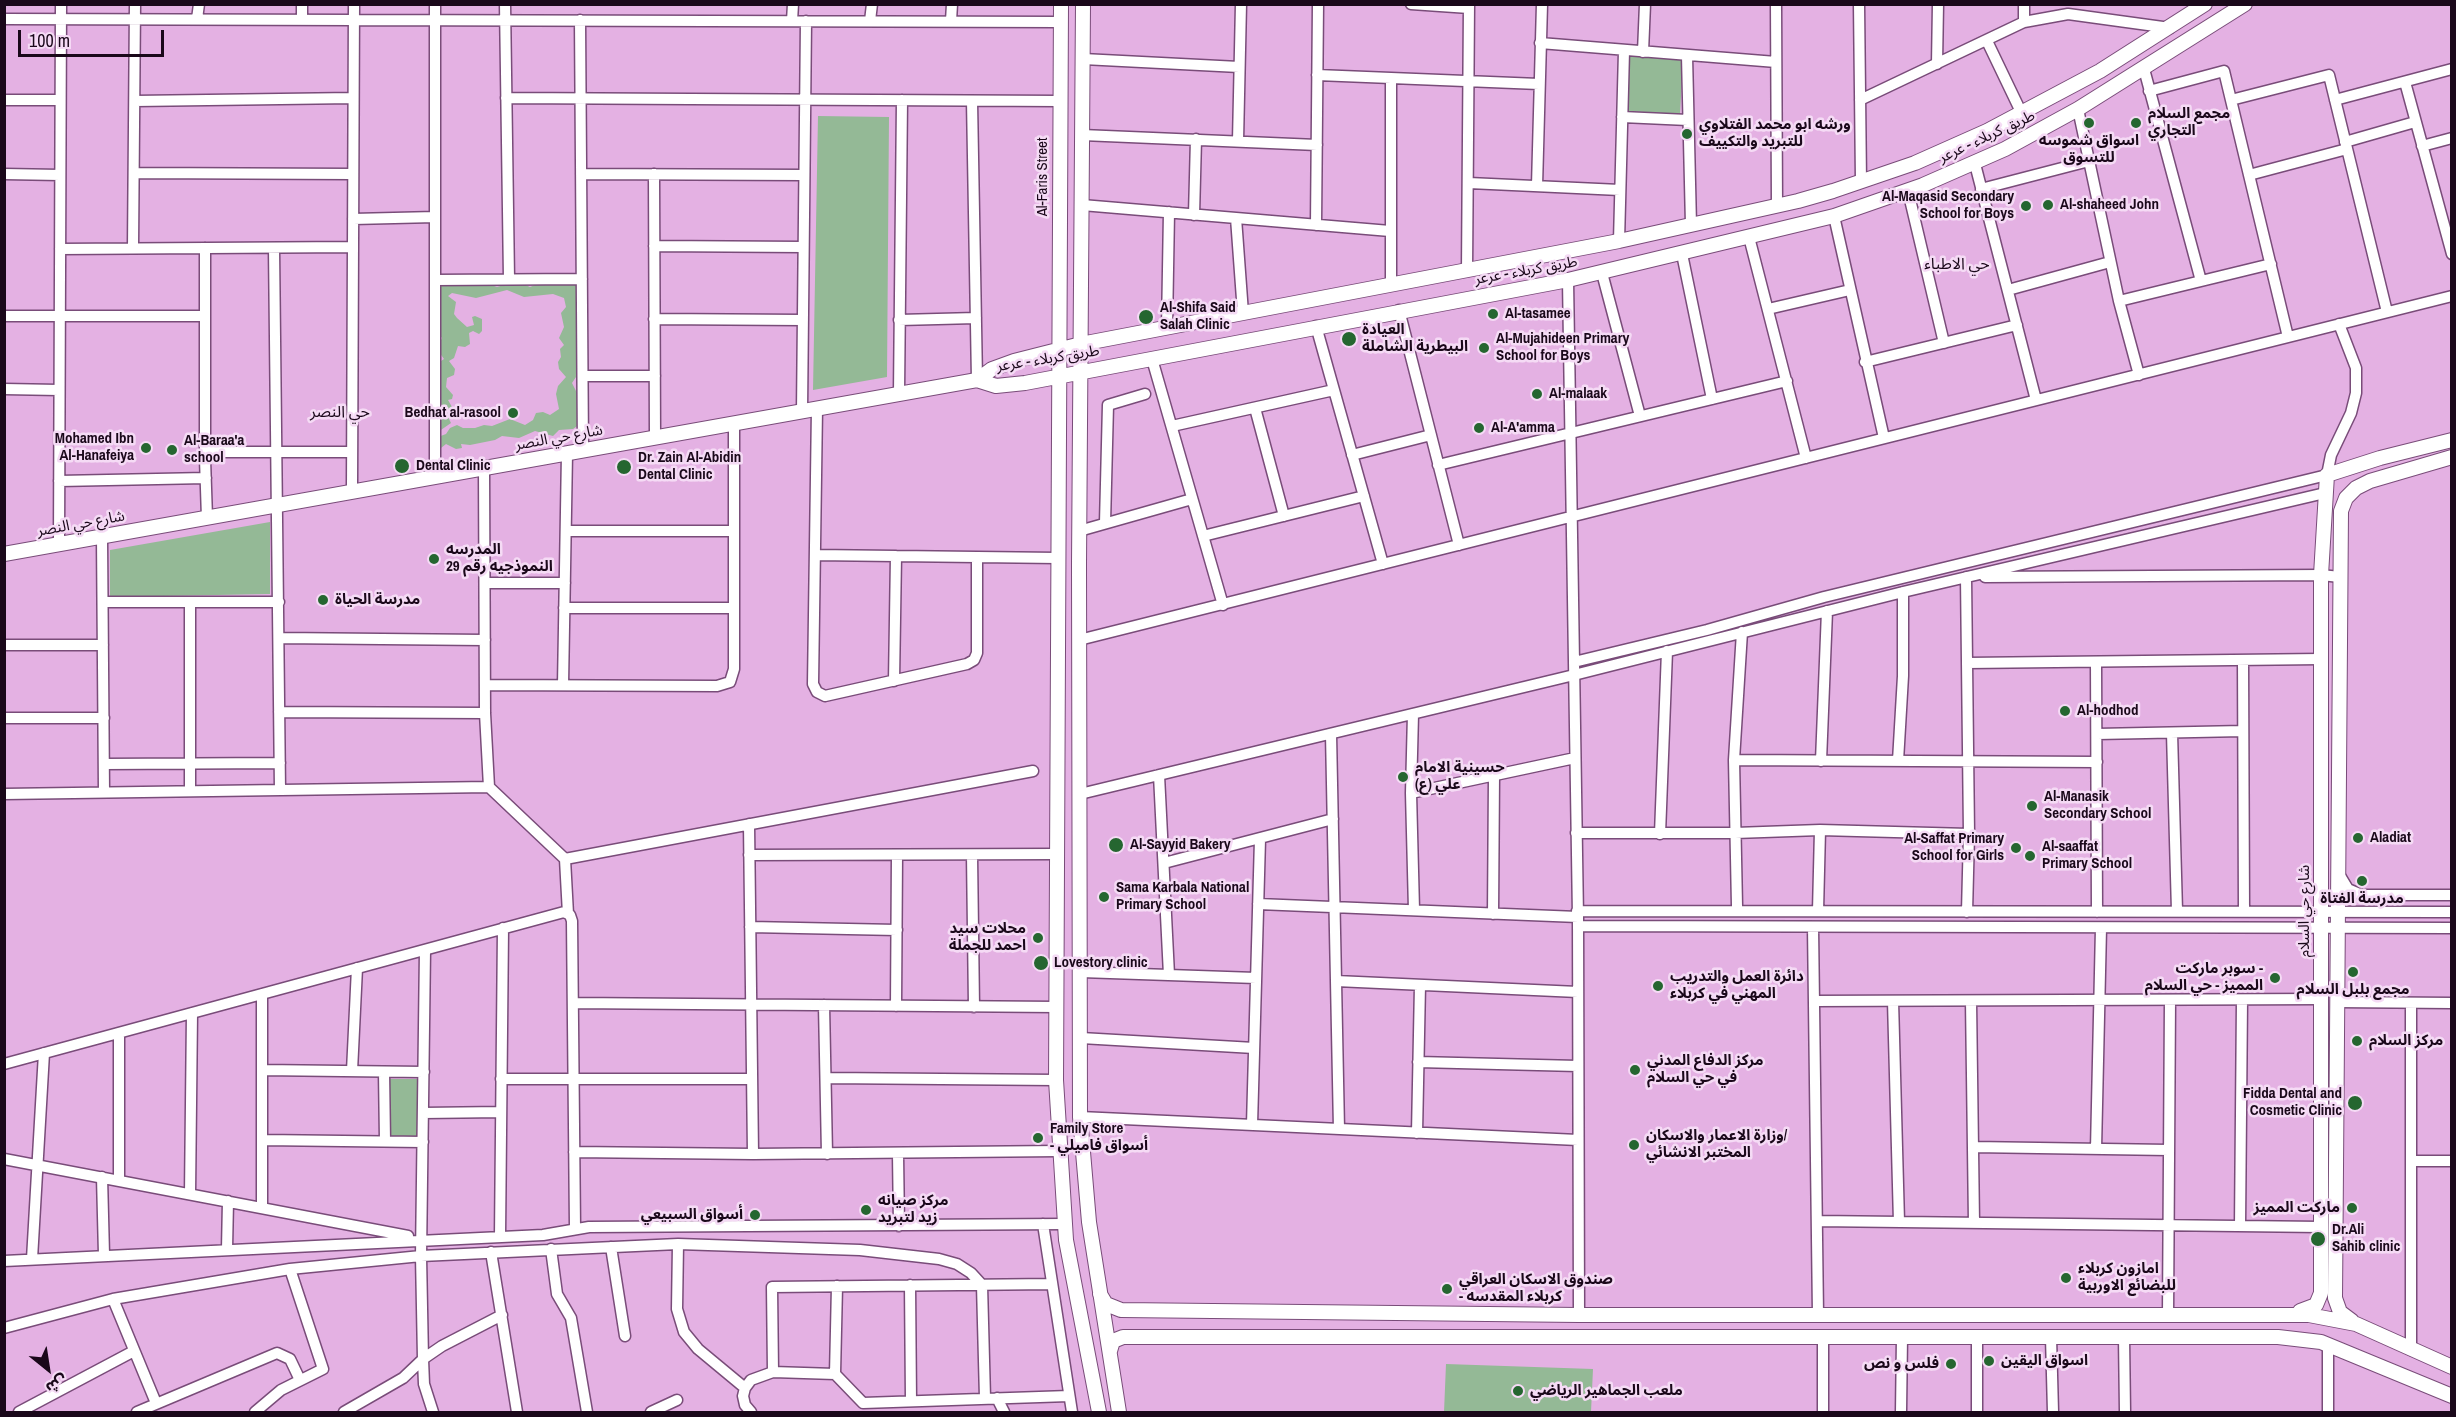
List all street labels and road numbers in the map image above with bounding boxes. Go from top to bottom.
street label: طريق كربلاء - عرعر [1936,107,2038,167]
street label: Al-Faris Street [1034,138,1052,216]
street label: طريق كربلاء - عرعر [1473,253,1579,289]
street label: طريق كربلاء - عرعر [995,342,1101,376]
street label: شارع حي النصر [514,421,604,455]
street label: شارع حي النصر [36,507,126,541]
street label: شارع حي السلام [2296,865,2314,957]

